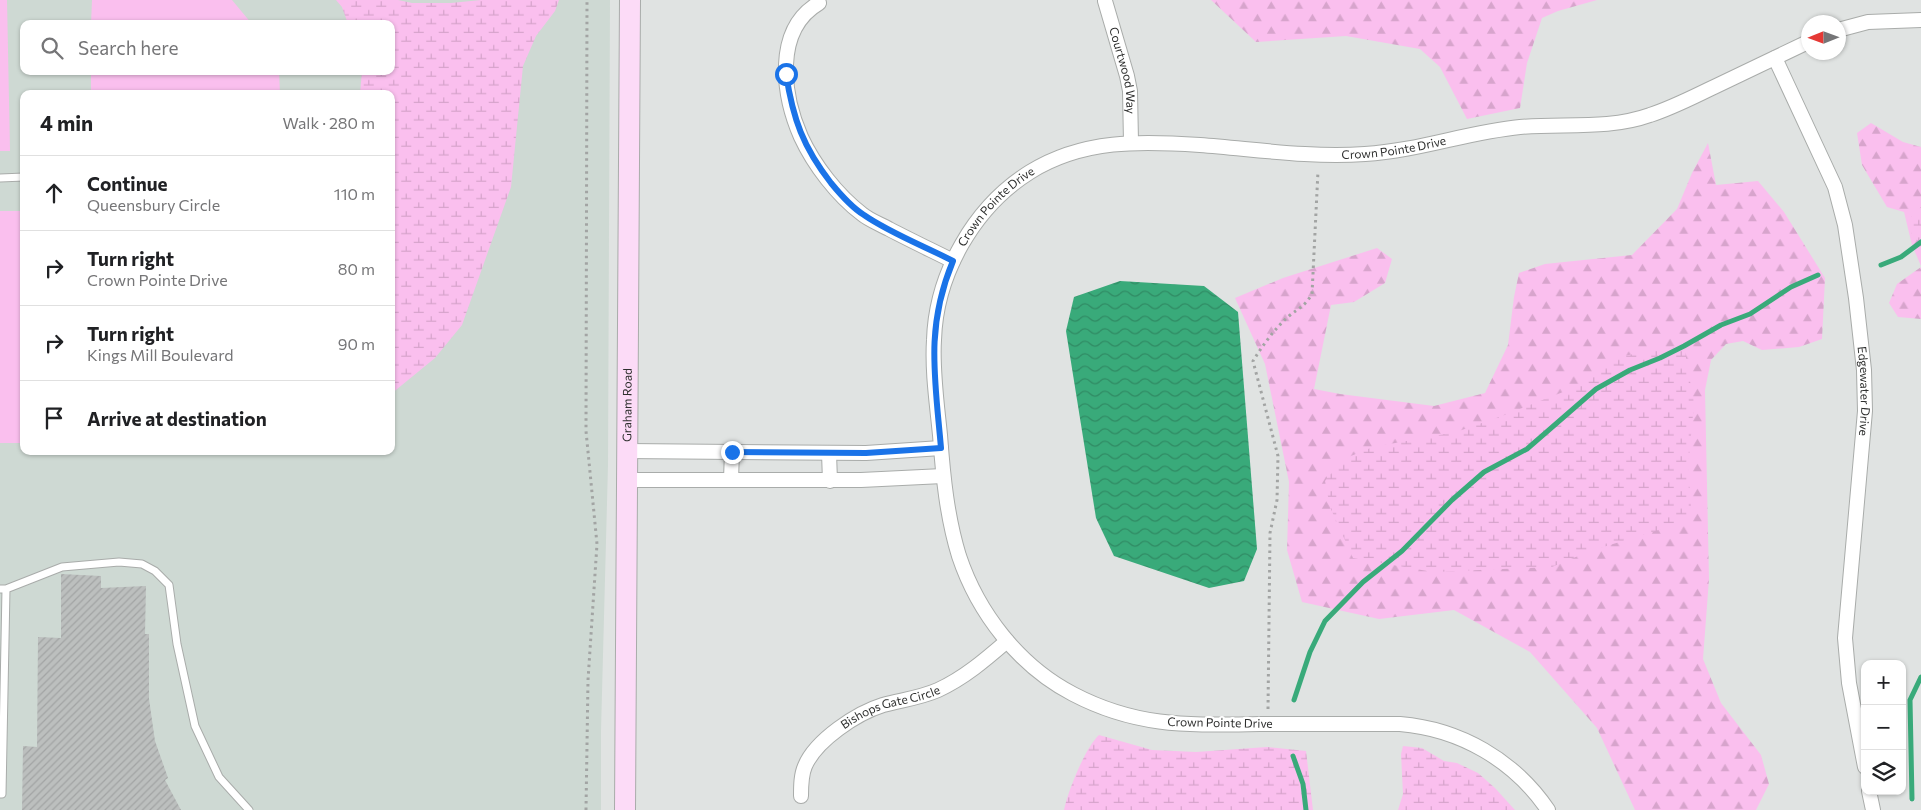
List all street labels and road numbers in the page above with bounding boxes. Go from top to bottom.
street label: Courtwood Way [1107,25,1138,114]
street label: Crown Pointe Drive [1341,133,1447,161]
street label: Crown Pointe Drive [954,163,1036,249]
street label: Edgewater Drive [1855,346,1873,437]
street label: Graham Road [619,368,634,442]
street label: Bishops Gate Circle [838,682,942,731]
street label: Crown Pointe Drive [1167,714,1273,730]

